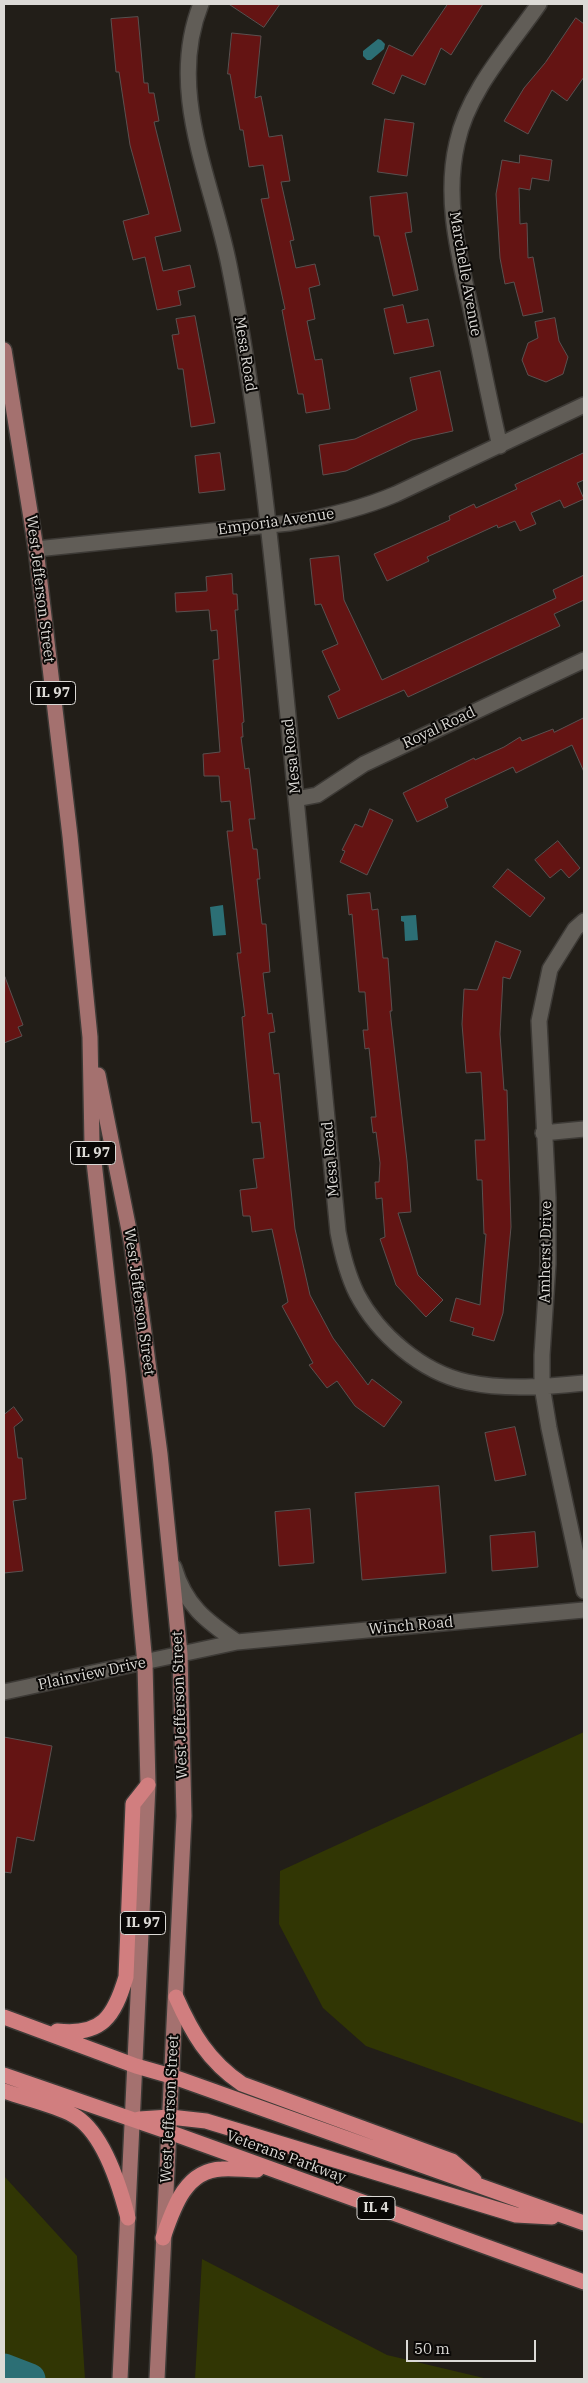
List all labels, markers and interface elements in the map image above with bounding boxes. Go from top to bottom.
street label: Marchelle Avenue [445,210,485,338]
street label: Mesa Road [230,315,260,393]
street label: Emporia Avenue [217,505,335,539]
street label: West Jefferson Street [22,514,58,664]
road number: IL 97 [30,681,76,704]
street label: Royal Road [400,703,478,753]
street label: Mesa Road [279,717,305,795]
street label: Mesa Road [319,1120,343,1198]
road number: IL 97 [70,1142,116,1164]
street label: Amherst Drive [536,1201,556,1303]
street label: West Jefferson Street [120,1227,158,1377]
street label: Winch Road [368,1613,454,1639]
street label: West Jefferson Street [168,1631,192,1779]
street label: Plainview Drive [36,1654,148,1694]
road number: IL 97 [120,1912,166,1935]
street label: West Jefferson Street [157,2034,183,2184]
street label: Veterans Parkway [224,2127,348,2187]
road number: IL 4 [357,2196,395,2220]
scale bar [408,2330,538,2362]
text: 50 m [414,2339,450,2358]

